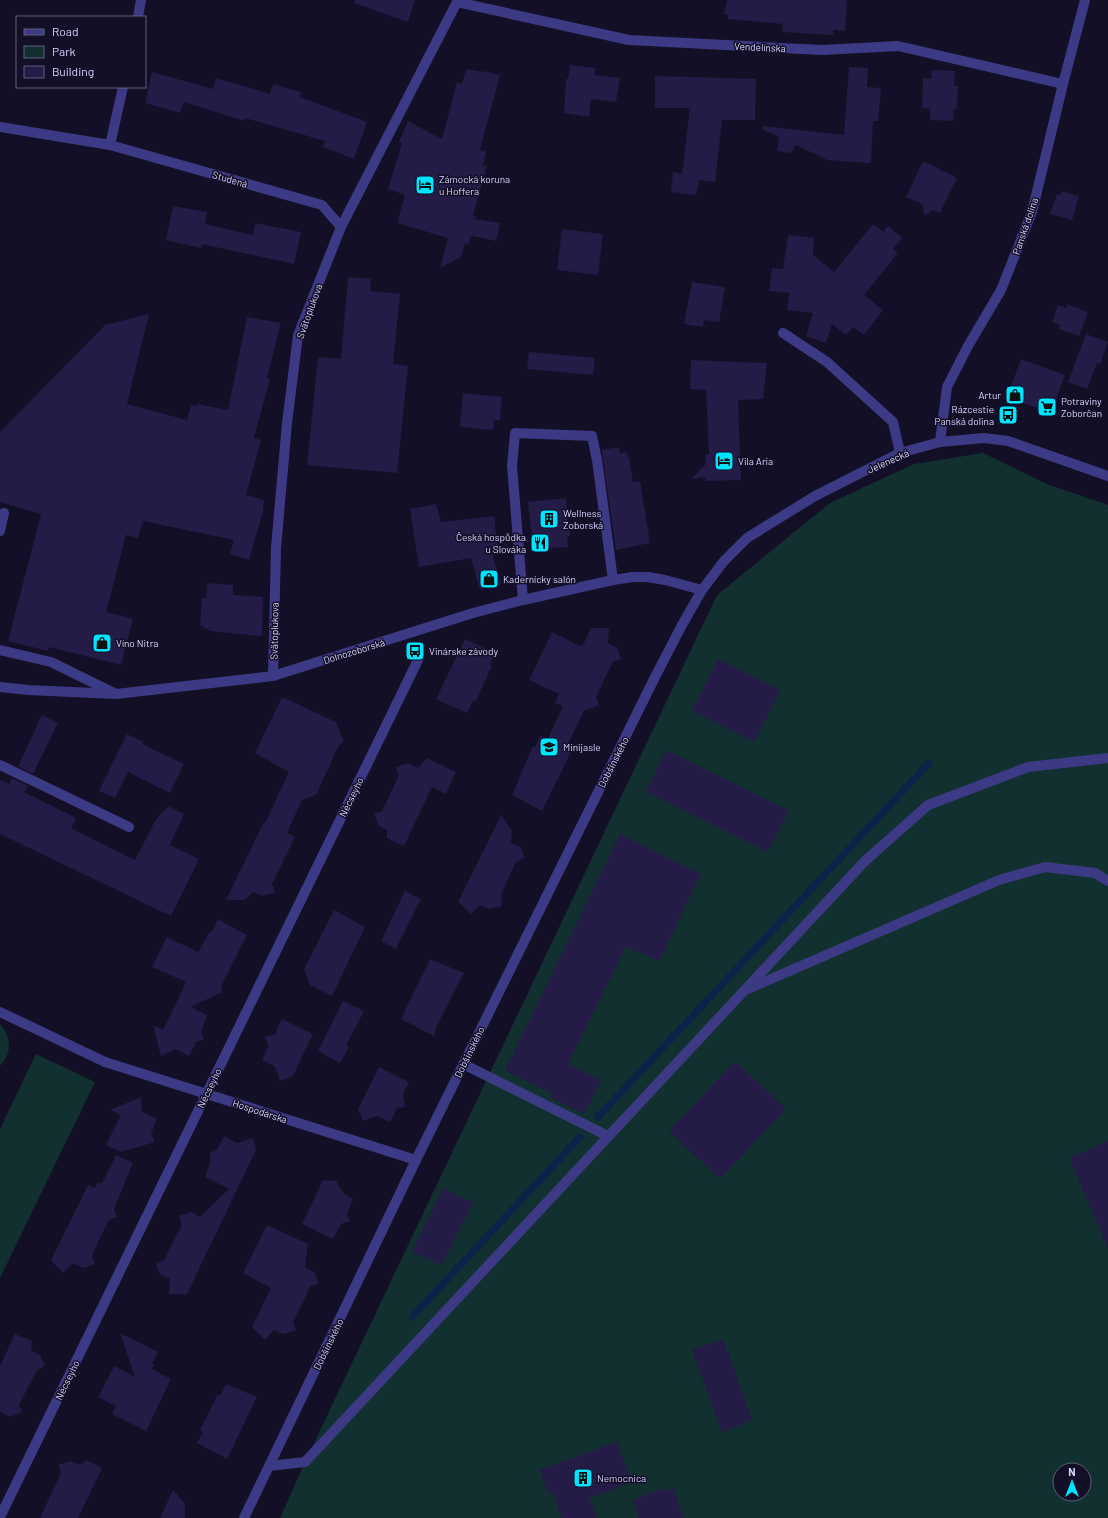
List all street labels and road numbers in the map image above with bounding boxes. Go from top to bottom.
street label: Vendelínska [734,40,786,54]
street label: Studená [211,168,249,190]
street label: Panská dolina [1010,196,1040,256]
street label: Svätoplukova [294,282,324,340]
street label: Jelenecká [865,446,911,476]
street label: Svätoplukova [267,602,281,660]
street label: Dolnozoborská [322,636,386,666]
street label: Dobšinského [595,735,631,789]
street label: Nécseyho [336,775,366,819]
street label: Dobšinského [451,1024,487,1080]
street label: Nécseyho [194,1066,224,1110]
street label: Hospodárska [231,1097,289,1125]
street label: Dobšinského [310,1316,346,1372]
street label: Nécseyho [52,1358,82,1402]

